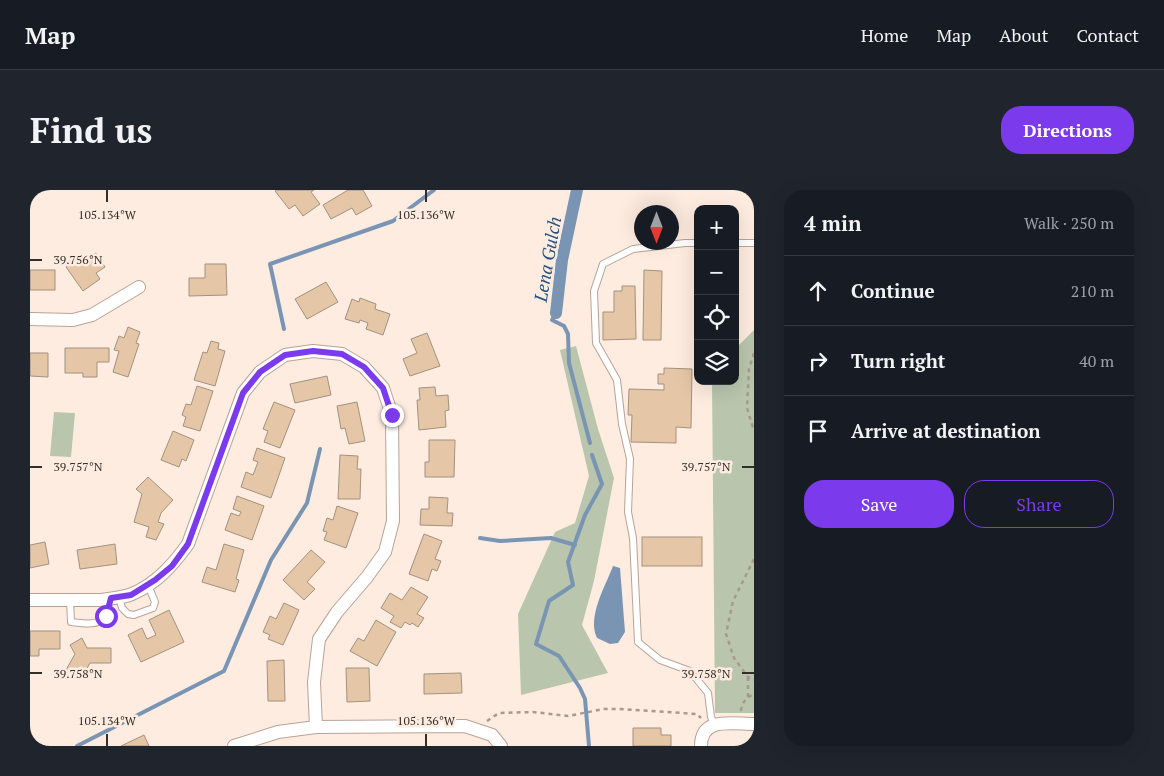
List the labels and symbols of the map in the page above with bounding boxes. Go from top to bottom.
north arrow [634,205,679,250]
text: 105.134°W [78,207,137,222]
text: 105.136°W [397,207,456,222]
water label: Lena Gulch [528,214,566,305]
text: 39.756°N [53,252,103,267]
route end [381,404,404,427]
text: 39.757°N [53,459,103,474]
text: 39.757°N [681,459,731,474]
route start [95,605,118,628]
text: 39.758°N [53,666,103,681]
text: 39.758°N [681,666,731,681]
text: 105.134°W [78,713,137,728]
text: 105.136°W [397,713,456,728]

